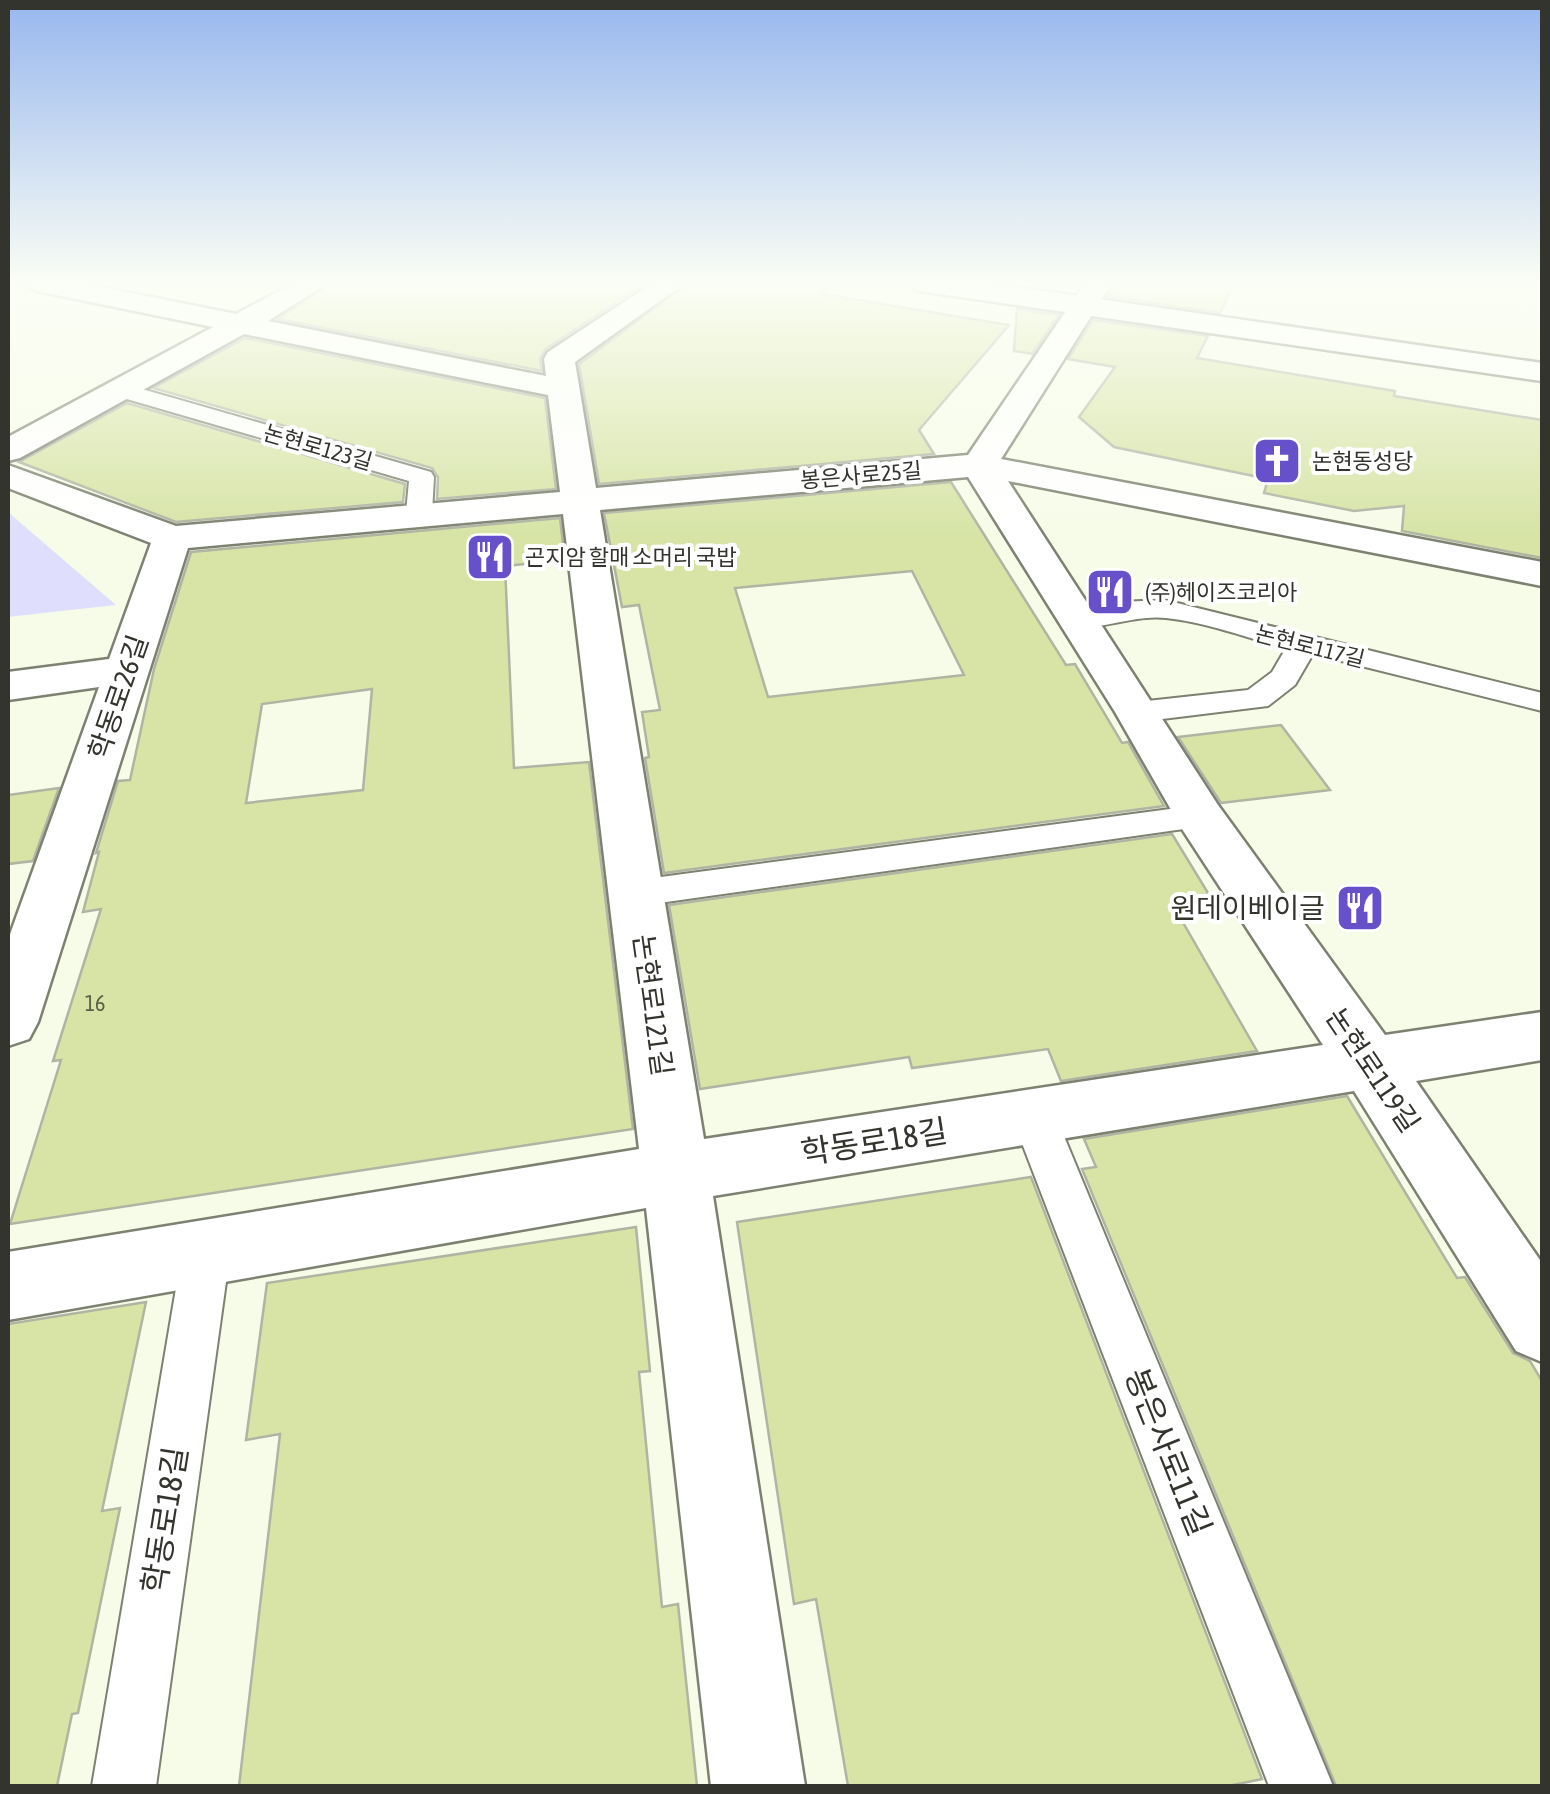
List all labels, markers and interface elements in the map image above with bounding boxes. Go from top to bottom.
street label: 논현로123길 [261,419,375,475]
church icon: 논현동성당 [1251,435,1303,487]
place label: 논현동성당 [1312,448,1413,474]
street label: 봉은사로25길 [799,457,923,493]
restaurant icon: 곤지암 할매 소머리 국밥 [464,531,516,583]
place label: 곤지암 할매 소머리 국밥 [525,544,736,570]
restaurant icon: (주)헤이즈코리아 [1084,566,1136,618]
place label: (주)헤이즈코리아 [1145,579,1297,605]
street label: 논현로117길 [1253,620,1367,672]
street label: 학동로26길 [82,631,154,763]
restaurant icon: 원데이베이글 [1334,882,1386,934]
place label: 원데이베이글 [1170,892,1325,924]
street label: 논현로121길 [627,932,679,1078]
house number: 16 [85,990,105,1016]
street label: 논현로119길 [1320,1002,1426,1138]
street label: 학동로18길 [798,1112,950,1171]
street label: 봉은사로11길 [1118,1363,1219,1541]
street label: 학동로18길 [135,1444,194,1596]

